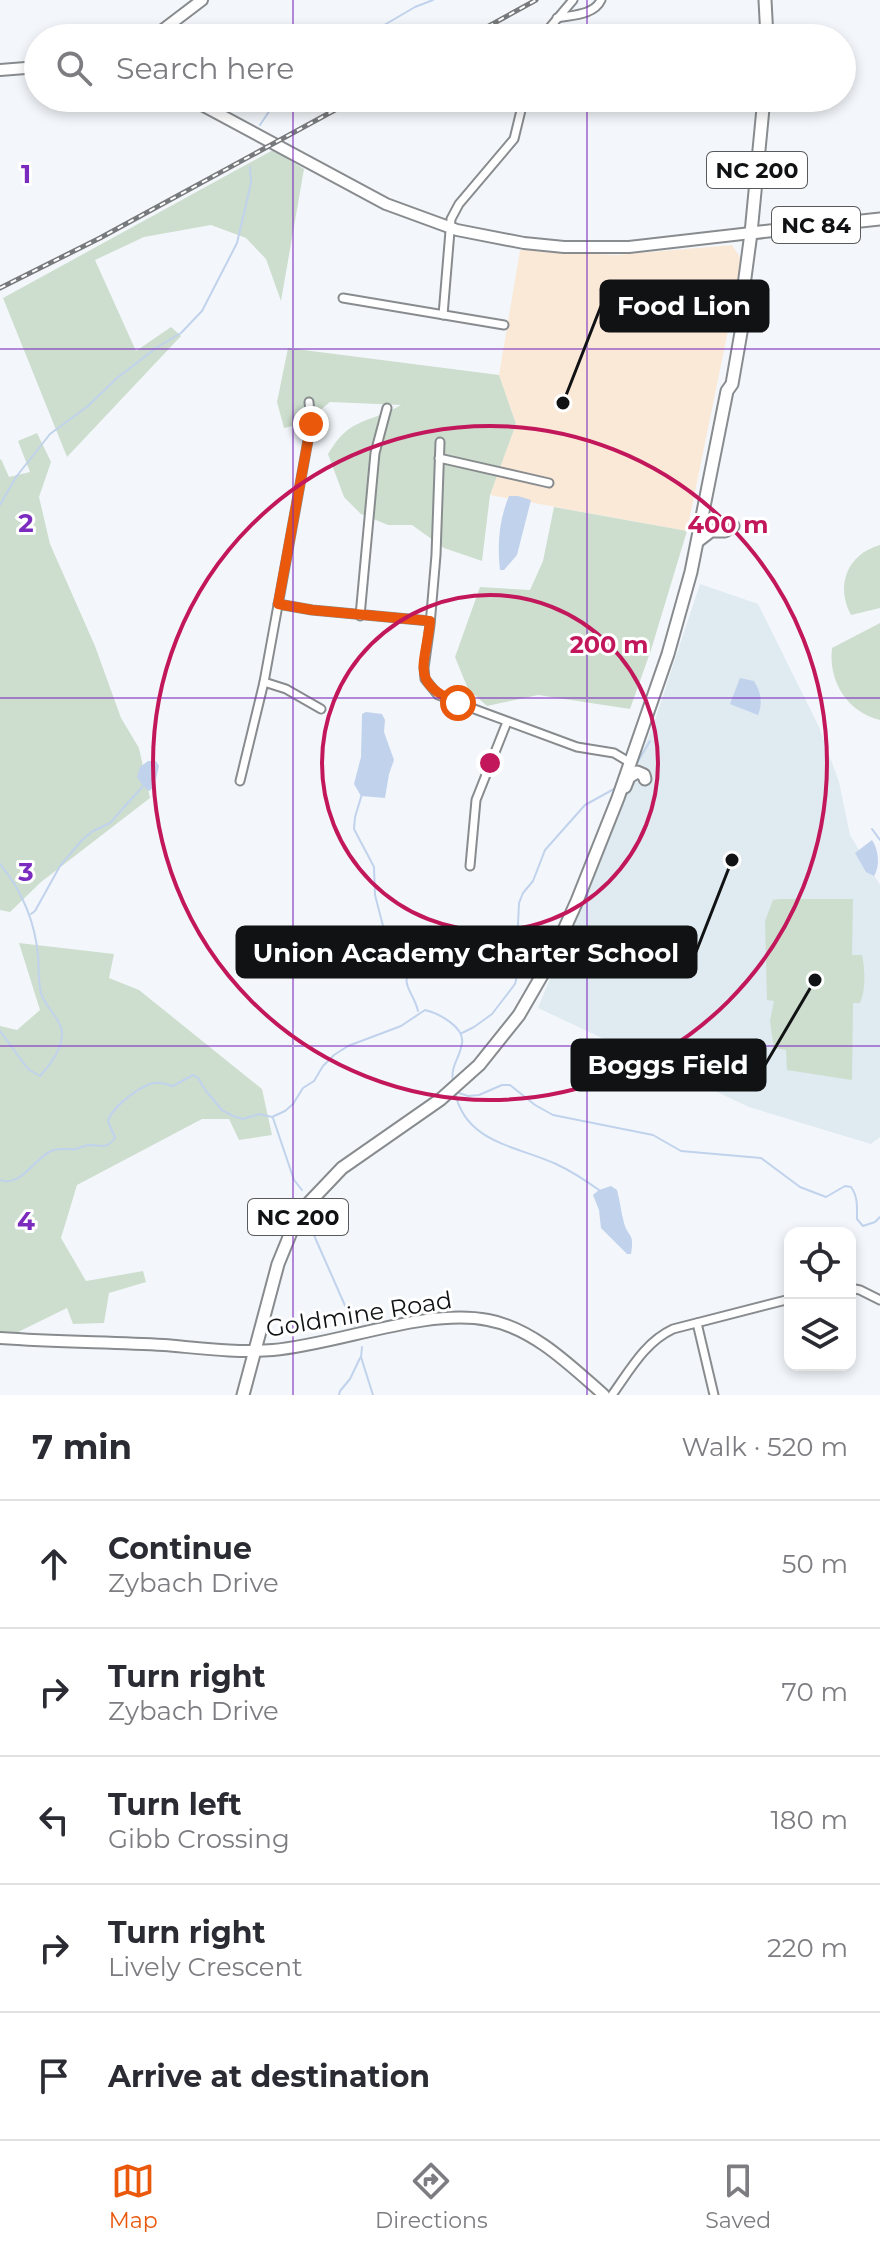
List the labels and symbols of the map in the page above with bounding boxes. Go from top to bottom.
road number: NC 200 [707,152,807,188]
text: 1 [21,158,31,190]
road number: NC 84 [772,207,860,243]
callout: Food Lion [601,281,768,331]
text: Food Lion [617,290,751,322]
route end [293,406,329,442]
text: 2 [18,507,34,539]
text: 400 m [687,510,769,539]
text: 200 m [570,630,648,659]
route start [440,685,476,721]
centre of rings [476,749,504,777]
text: 3 [17,856,34,888]
callout: Union Academy Charter School [237,927,696,977]
text: Union Academy Charter School [253,937,679,969]
callout: Boggs Field [572,1040,765,1090]
text: Boggs Field [587,1049,749,1081]
road number: NC 200 [248,1199,348,1235]
text: 4 [17,1205,35,1237]
street label: Goldmine Road [264,1285,454,1343]

